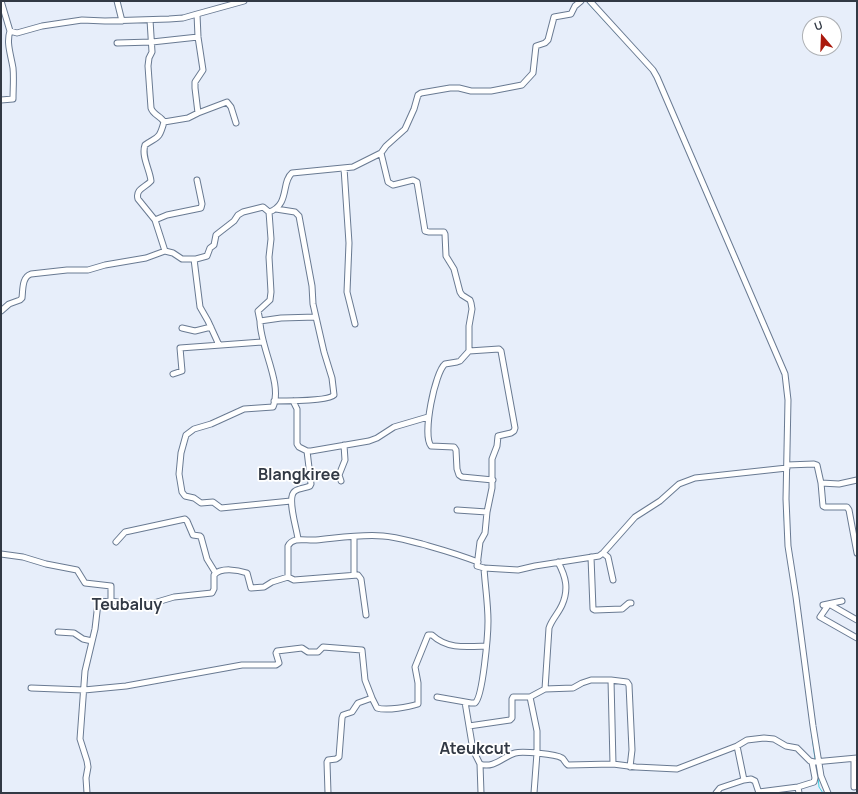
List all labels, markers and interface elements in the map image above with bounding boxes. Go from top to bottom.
north arrow [802,16,842,56]
text: U [812,17,824,34]
district label: Blangkiree [258,466,340,486]
district label: Teubaluy [92,596,162,616]
district label: Ateukcut [439,740,511,760]

